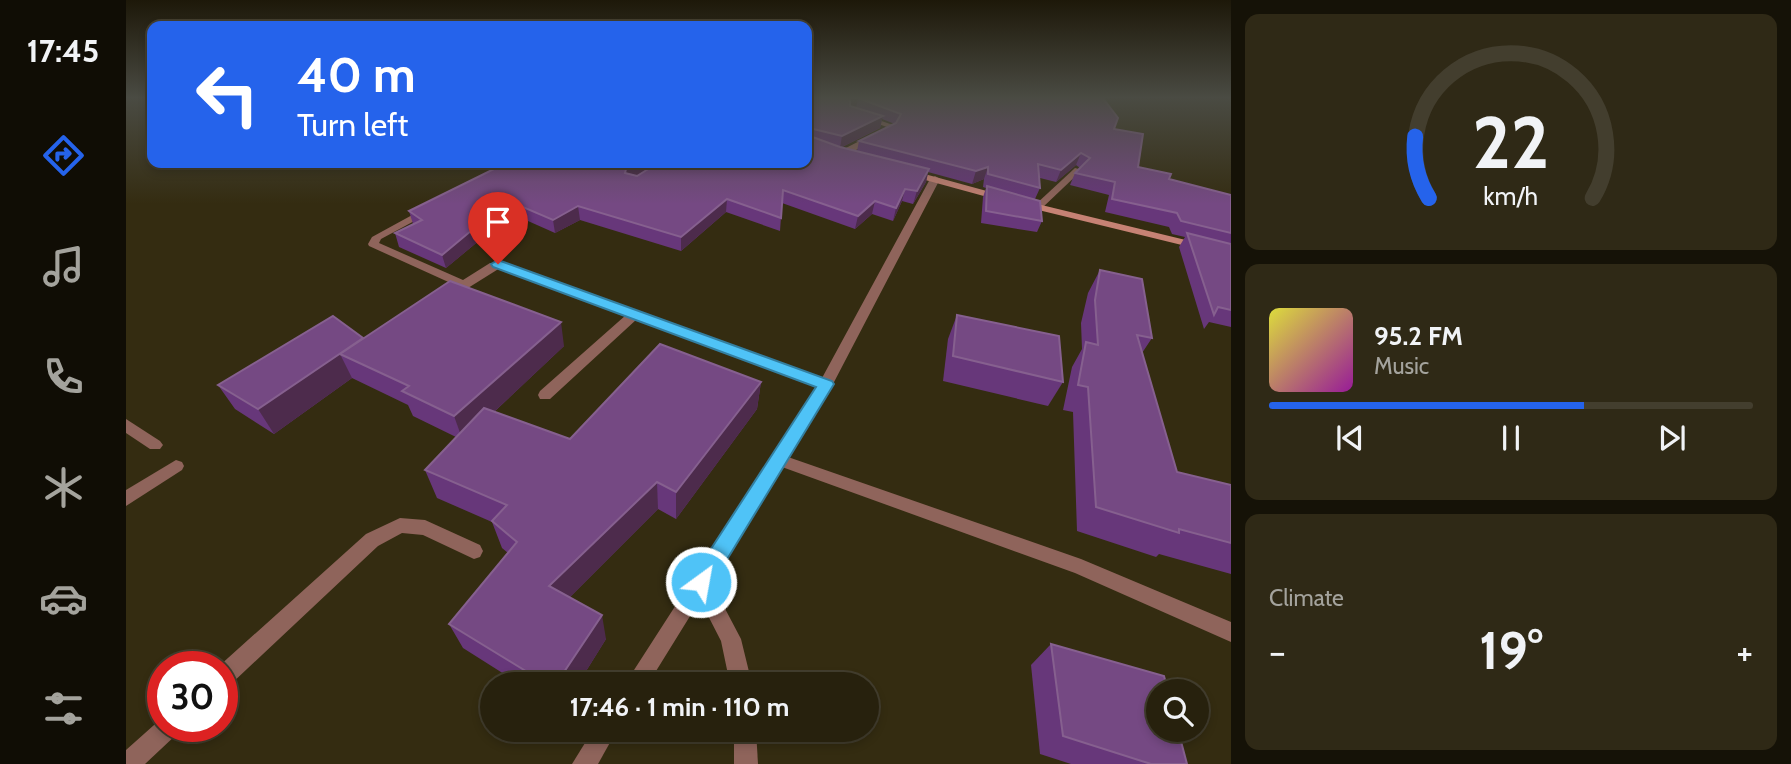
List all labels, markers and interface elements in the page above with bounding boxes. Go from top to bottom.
text: 17:45 [27,31,99,70]
text: 40 m [297,45,416,104]
icon: left [182,49,273,140]
text: 22 [1472,98,1550,186]
text: Turn left [297,105,408,144]
icon: directions [39,131,88,180]
text: km/h [1484,181,1538,211]
pin [468,192,528,264]
icon: arrive [479,203,517,241]
icon: music [39,242,88,291]
text: 95.2 FM [1374,320,1463,352]
icon: phone [39,352,88,401]
text: Music [1374,352,1429,380]
icon: previous [1331,419,1369,457]
icon: pause [1492,419,1530,457]
icon: next [1653,419,1691,457]
icon: climate [39,463,88,512]
position arrow [664,545,738,619]
icon: car [39,574,88,623]
text: Climate [1269,584,1344,612]
text: 19° [1479,619,1543,682]
text: − [1269,628,1286,675]
text: + [1736,628,1753,675]
speed limit sign: 30 [147,651,238,742]
map controls [1146,679,1209,742]
button: search [1146,679,1209,742]
icon: filters [39,684,88,733]
text: 17:46 · 1 min · 110 m [570,691,789,723]

